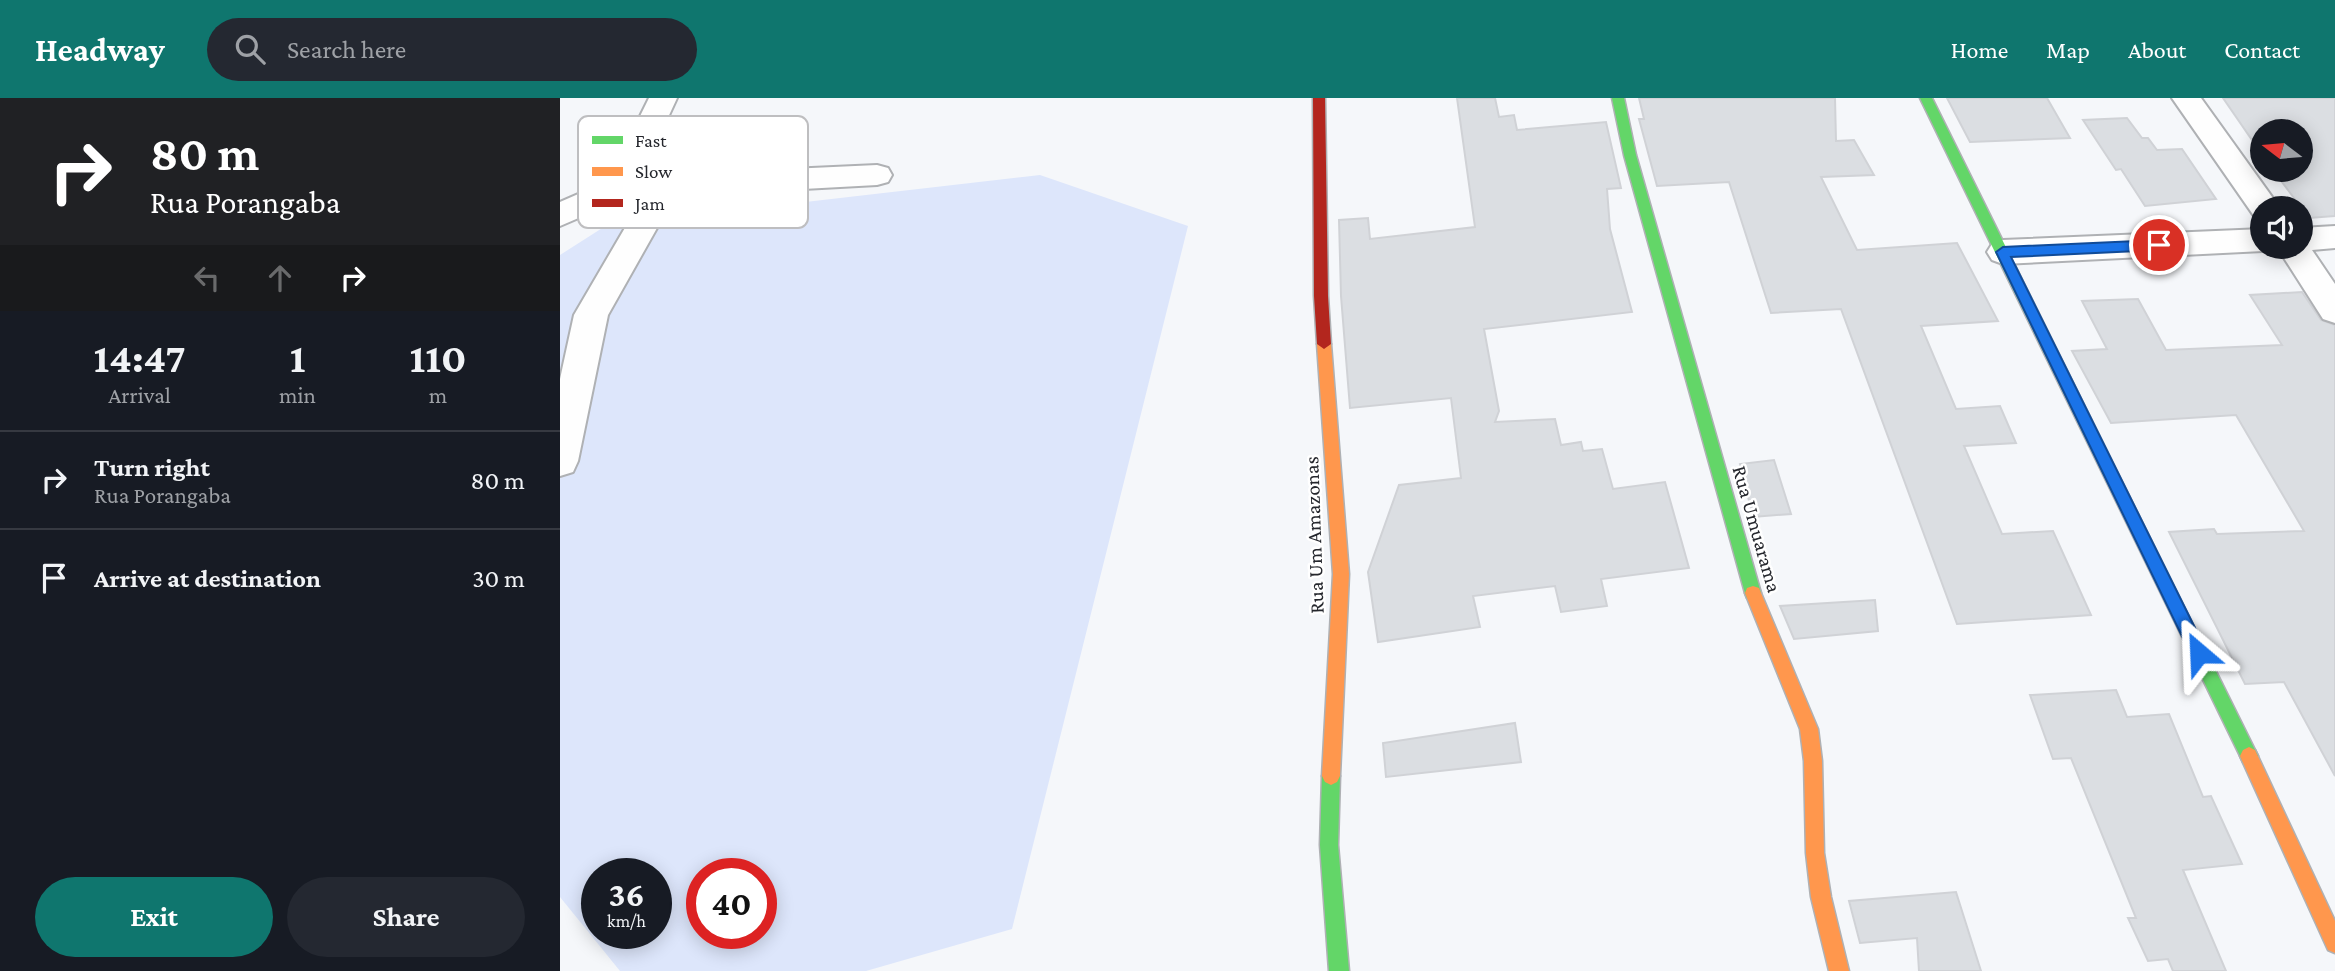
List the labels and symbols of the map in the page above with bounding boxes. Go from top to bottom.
legend [578,116,808,228]
north arrow [2250,119,2314,182]
text: Fast [635,130,667,151]
text: Slow [635,161,672,182]
text: Jam [633,193,665,214]
pin [2129,215,2189,275]
street label: Rua Um Amazonas [1299,456,1329,614]
street label: Rua Umuarama [1727,463,1787,595]
position arrow [2162,616,2236,690]
speed limit sign: 40 [686,858,777,949]

